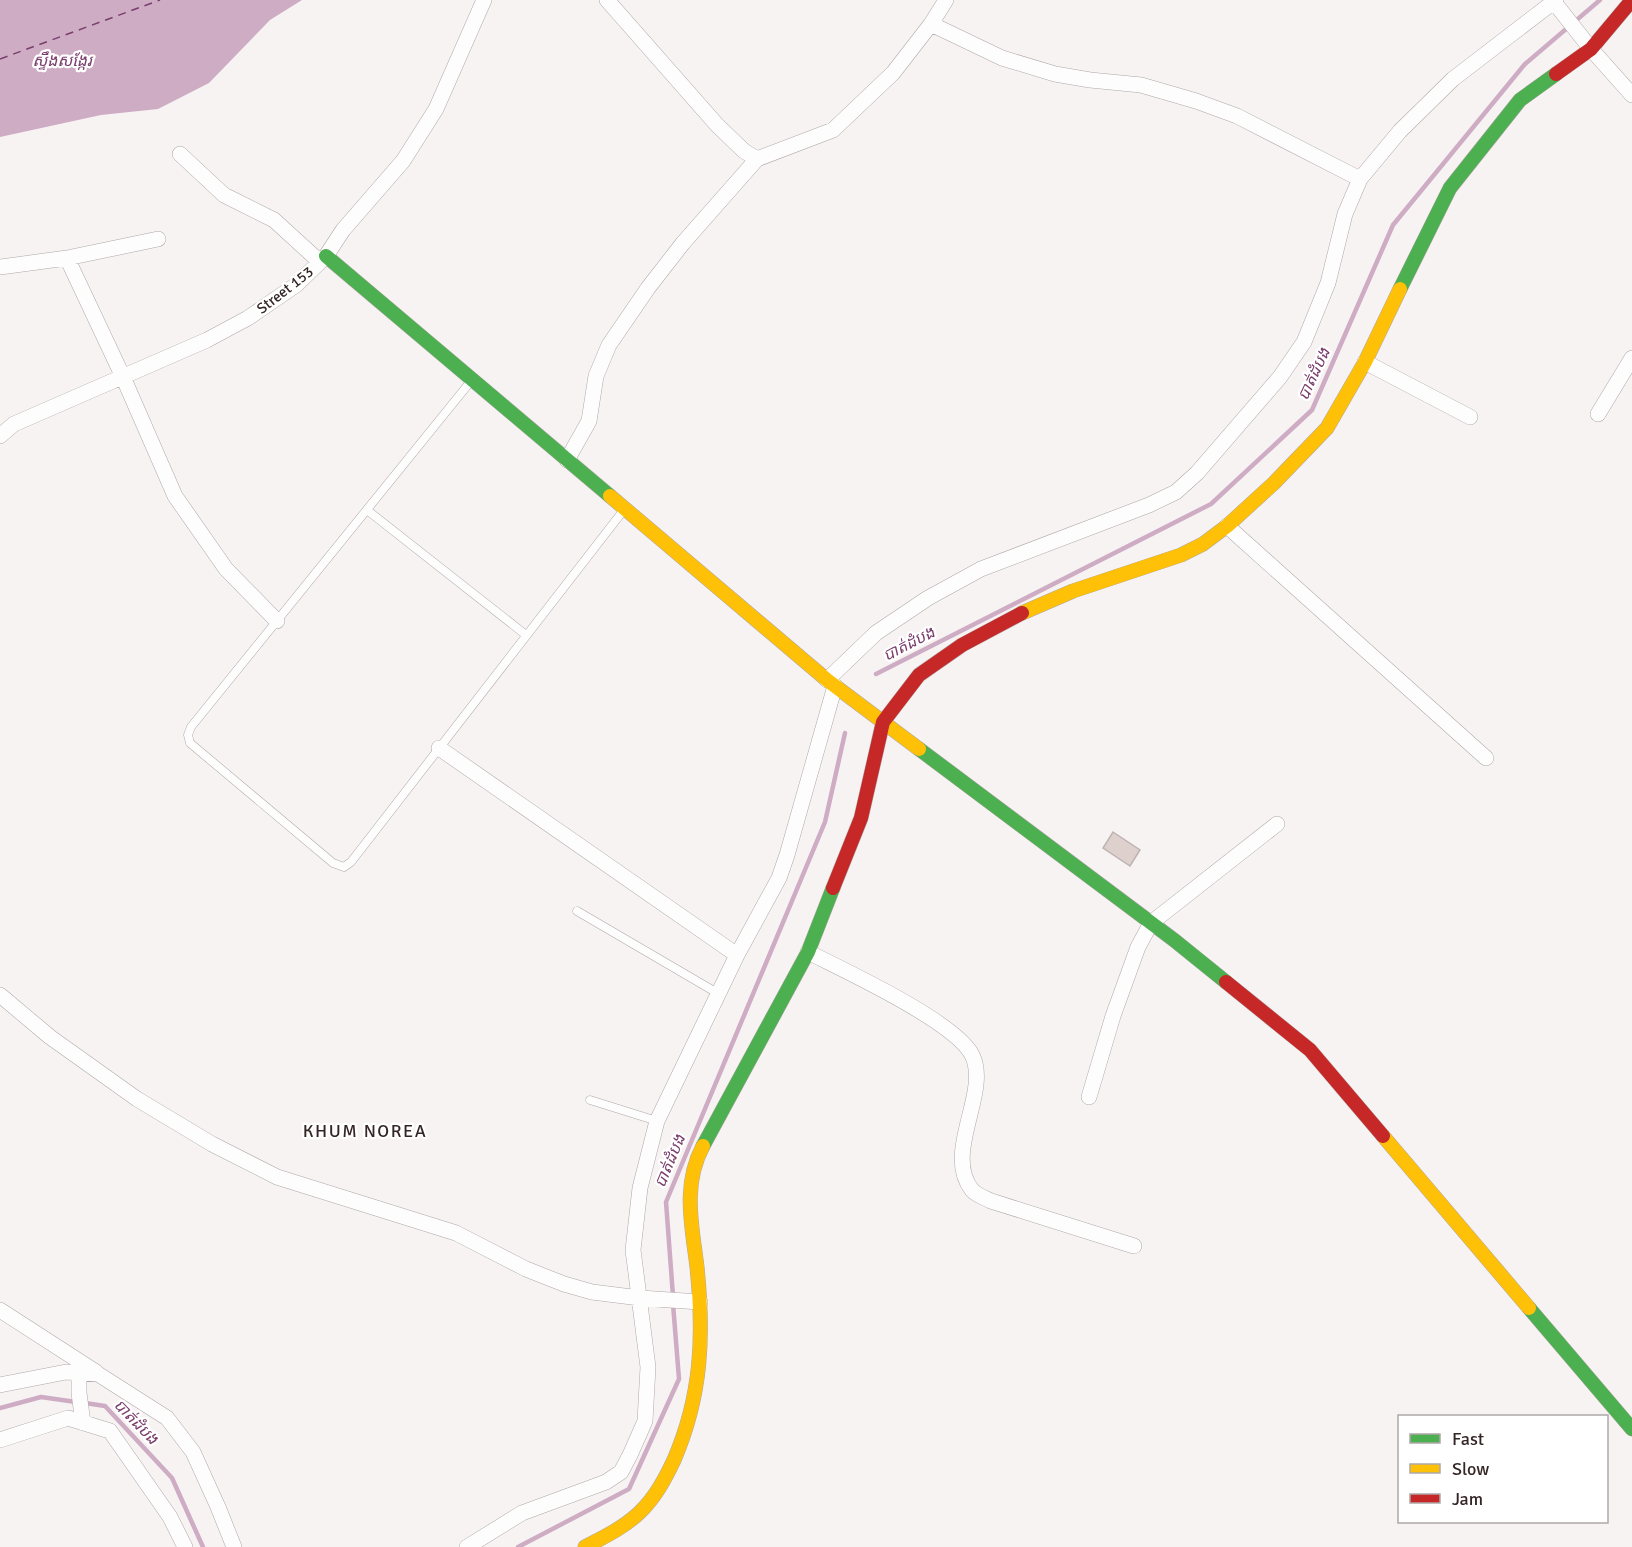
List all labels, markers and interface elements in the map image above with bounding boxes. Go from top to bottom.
water label: ស្ទឹងសង្កែរ [32,51,94,71]
street label: Street 153 [253,262,317,318]
water label: បាត់ដំបង [1293,344,1335,403]
water label: បាត់ដំបង [880,622,939,665]
district label: KHUM NOREA [303,1120,427,1142]
water label: បាត់ដំបង [650,1131,690,1190]
water label: បាត់ដំបង [110,1395,163,1449]
legend [1398,1415,1608,1523]
text: Fast [1452,1428,1484,1450]
text: Slow [1452,1458,1489,1480]
text: Jam [1452,1488,1483,1510]

